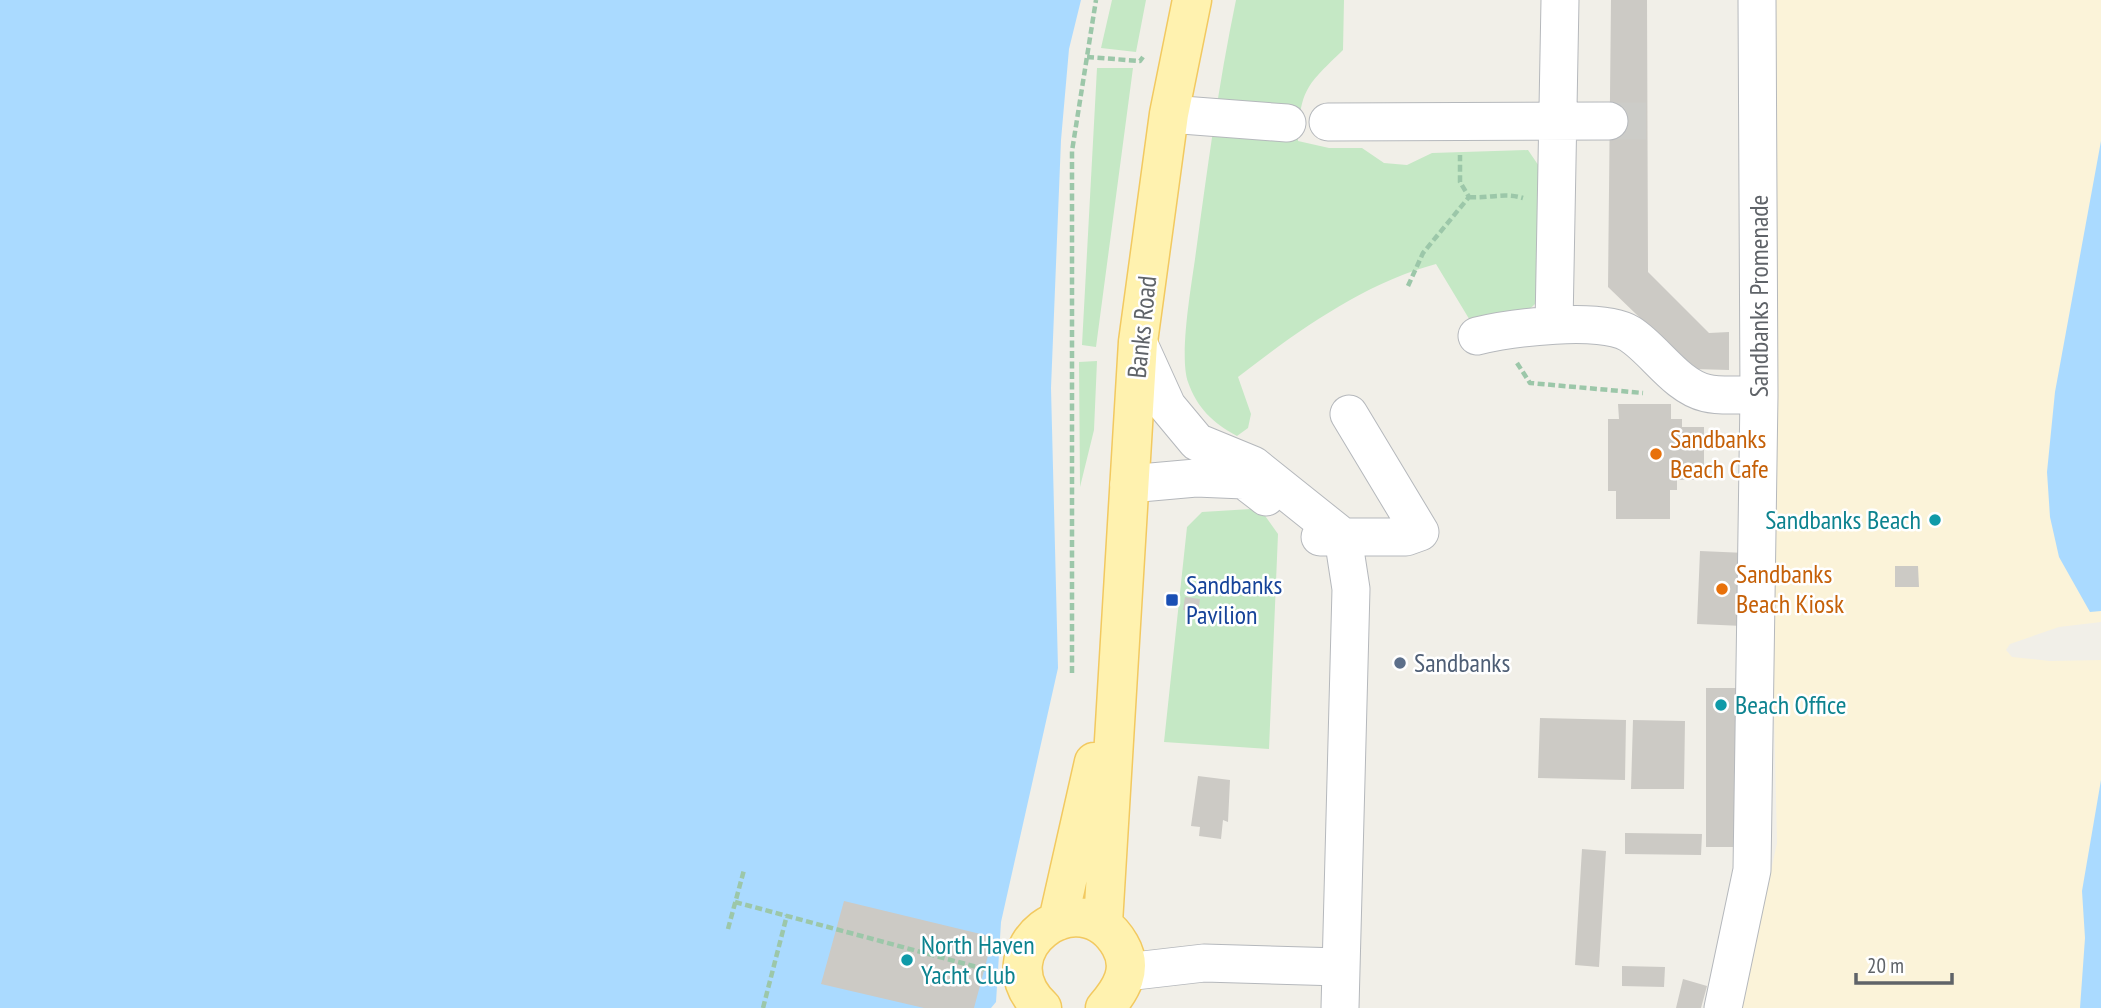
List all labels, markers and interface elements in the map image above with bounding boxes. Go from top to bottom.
street label: Sandbanks Promenade [1742,195,1775,397]
street label: Banks Road [1120,274,1163,380]
place label: Sandbanks Beach Cafe [1670,422,1769,485]
marker: Sandbanks Beach Cafe [1648,446,1664,462]
place label: Sandbanks Beach [1765,503,1921,536]
marker: Sandbanks Beach [1927,512,1943,528]
place label: Sandbanks Beach Kiosk [1736,557,1844,620]
place label: Sandbanks Pavilion [1186,568,1282,631]
marker: Sandbanks Beach Kiosk [1714,581,1730,597]
marker: Sandbanks Pavilion [1164,592,1180,608]
place label: Sandbanks [1414,646,1510,679]
marker: Sandbanks [1392,655,1408,671]
place label: Beach Office [1735,688,1846,721]
marker: Beach Office [1713,697,1729,713]
place label: North Haven Yacht Club [921,928,1035,991]
scale bar [1856,942,1952,986]
marker: North Haven Yacht Club [899,952,915,968]
text: 20 m [1867,952,1904,979]

